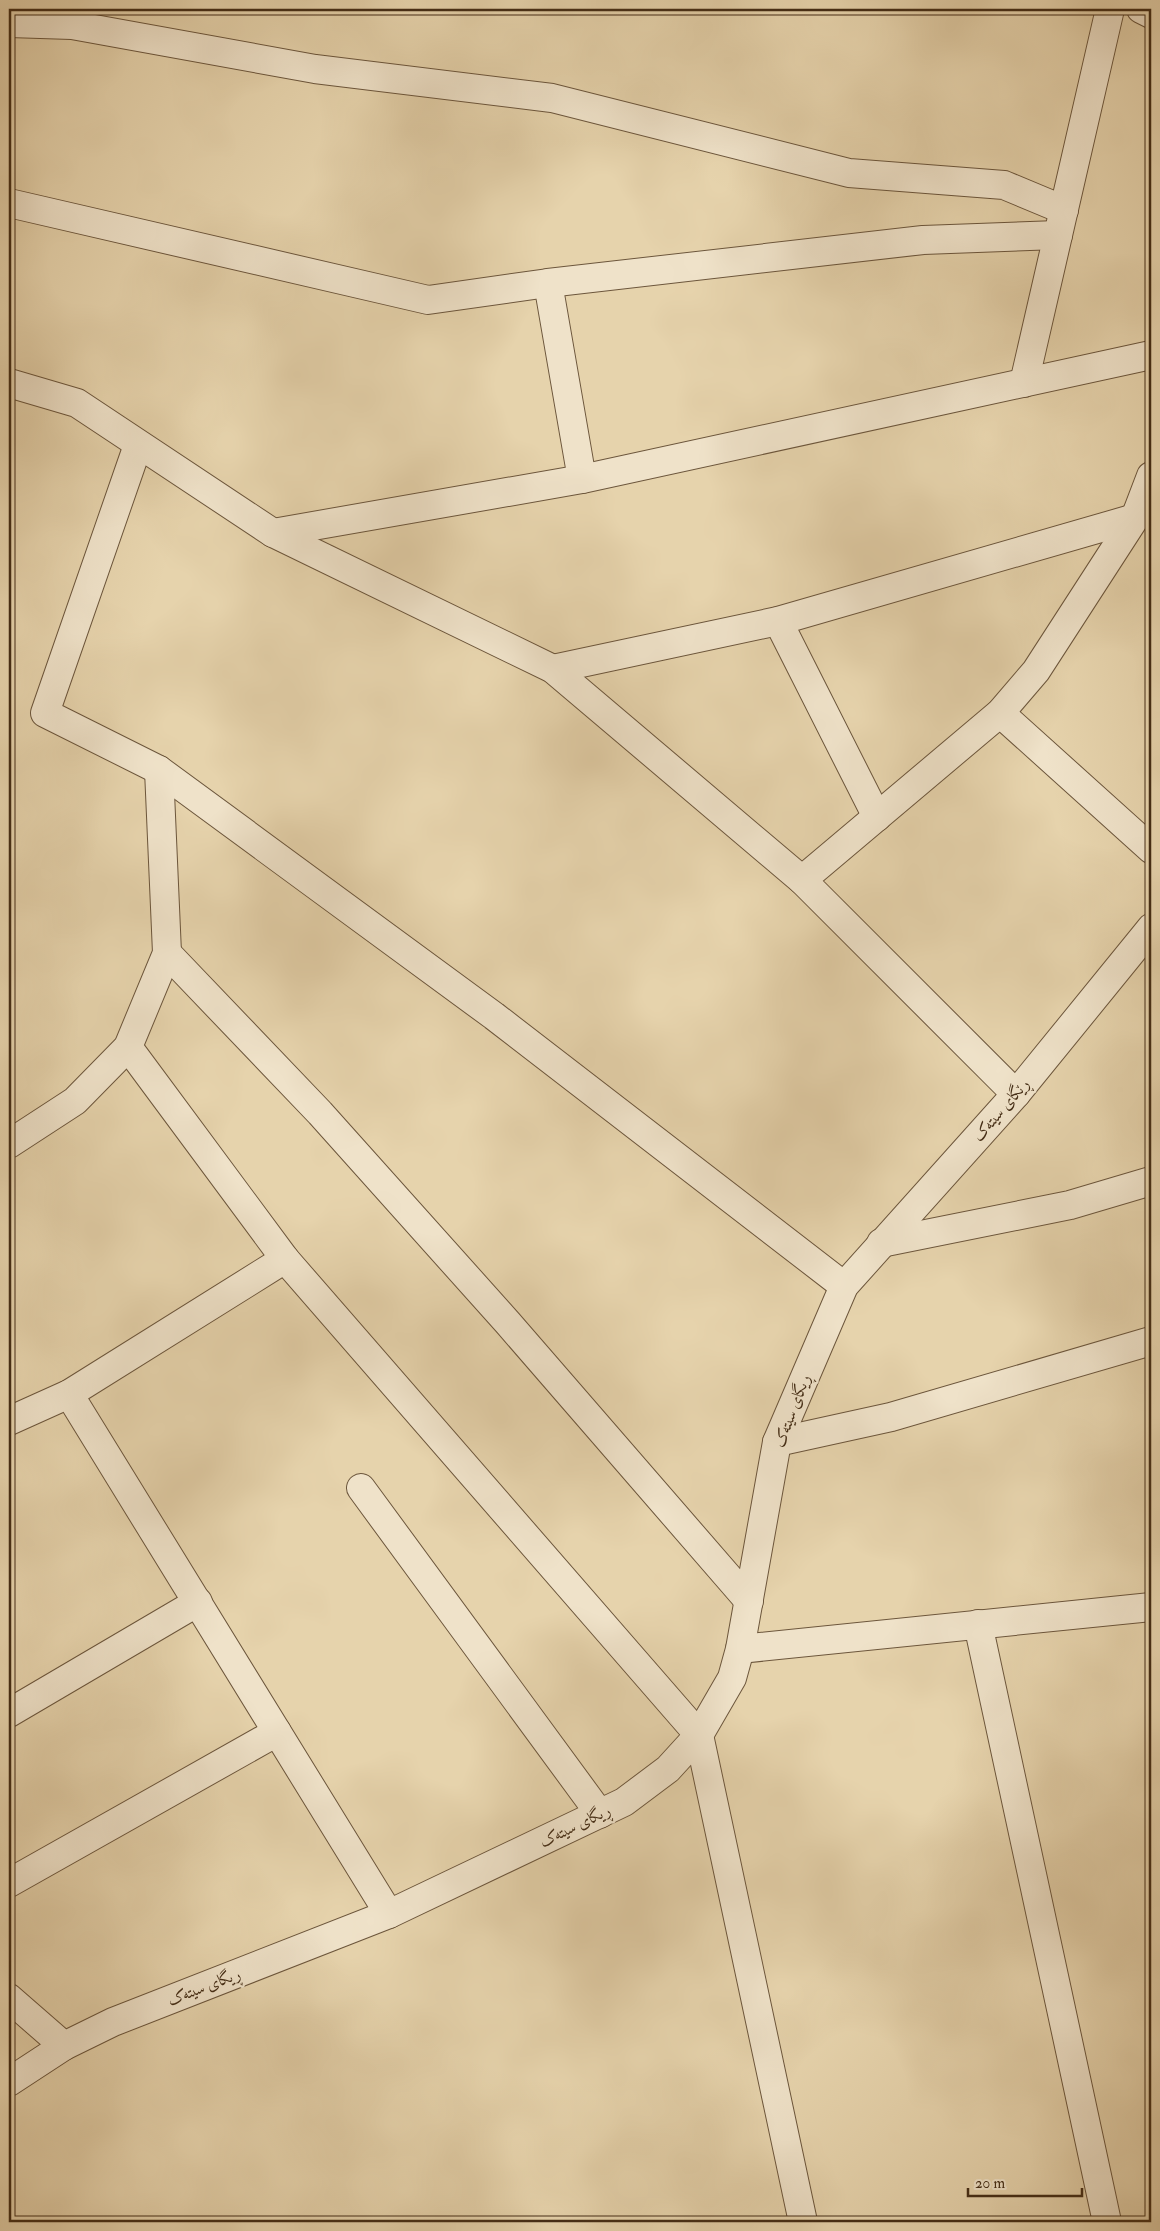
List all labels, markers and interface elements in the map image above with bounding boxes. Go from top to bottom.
street label: ڕێگای سیتەک [968,1074,1036,1147]
street label: ڕیگای سیتەک [768,1371,818,1451]
street label: ڕیگای سیتەک [536,1799,615,1854]
street label: ڕیگای سیتەک [164,1963,244,2013]
scale bar [968,2166,1081,2198]
text: 20 m [975,2174,1005,2193]

